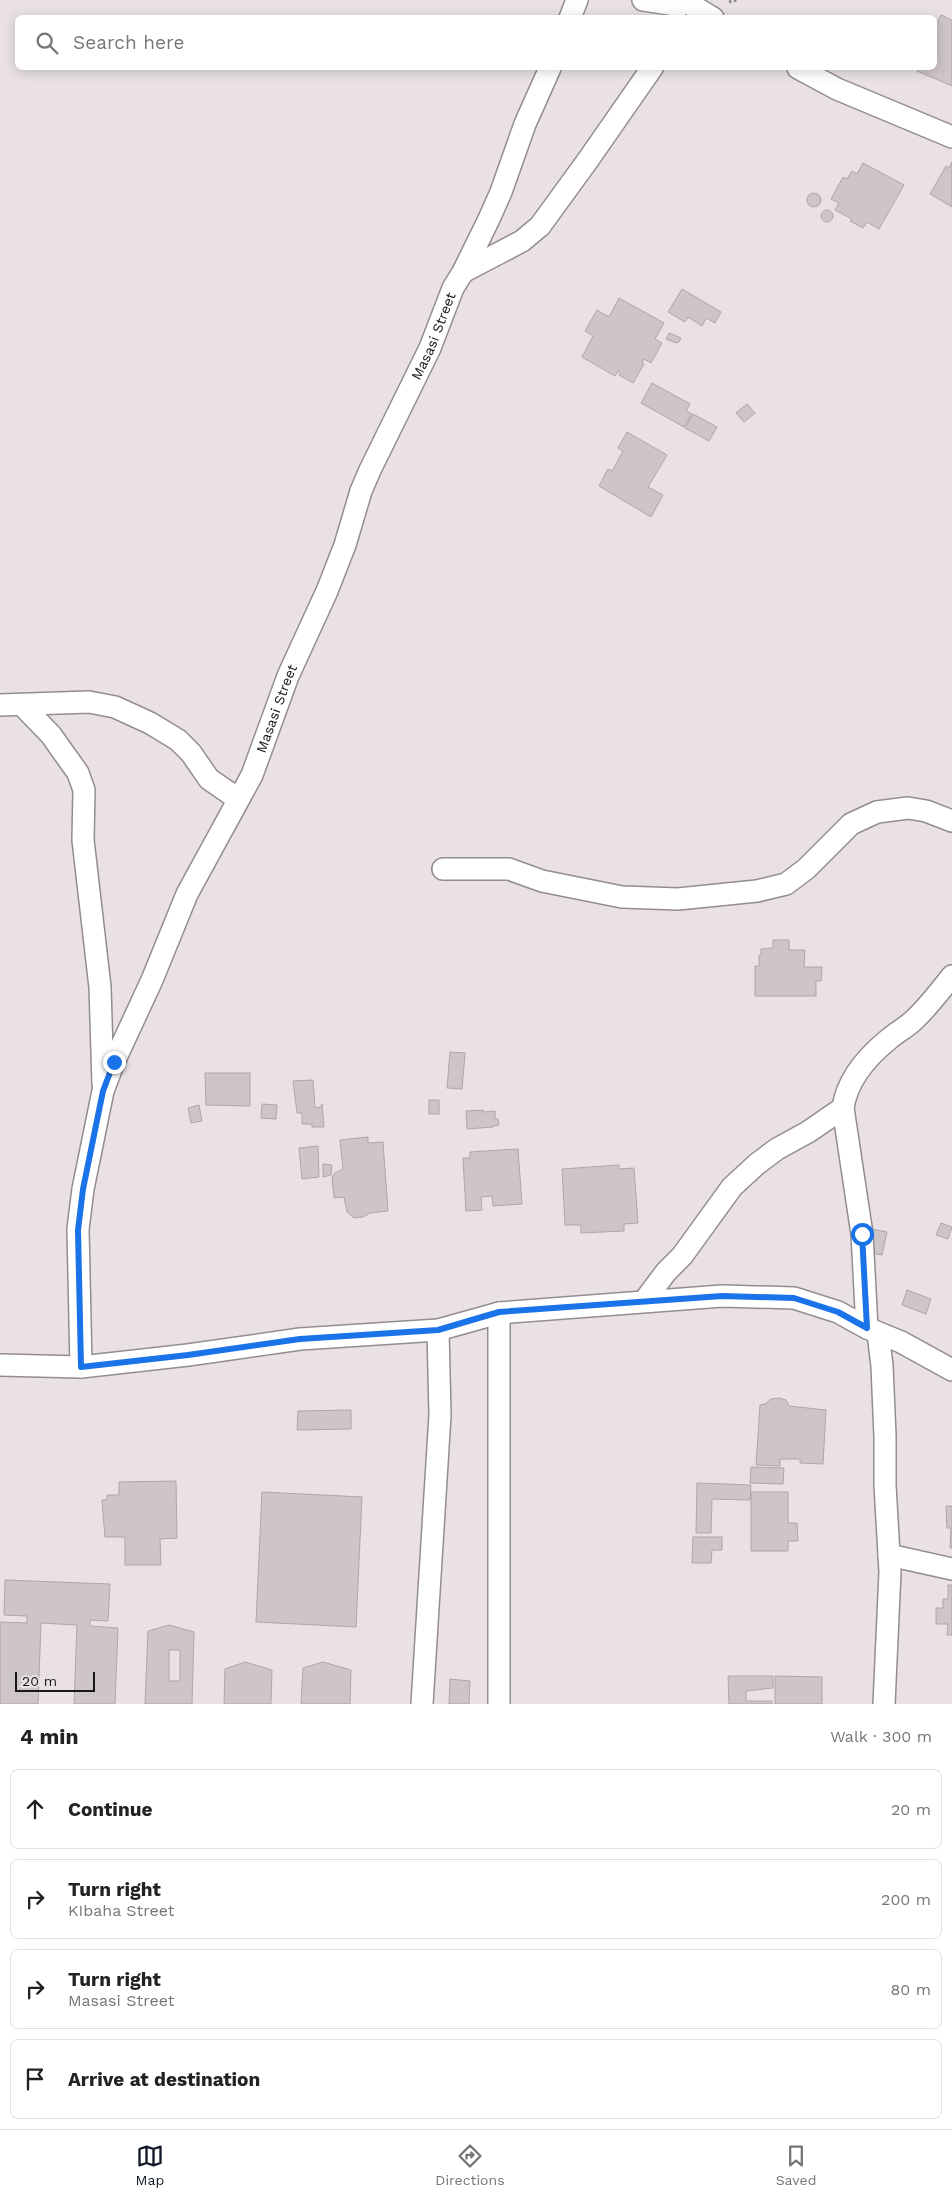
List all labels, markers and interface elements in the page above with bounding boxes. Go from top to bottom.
search box [15,15,937,70]
icon: search [33,29,61,57]
text: Search here [73,31,184,54]
street label: Masasi Street [408,290,459,382]
street label: Masasi Street [253,662,300,755]
route end [103,1051,126,1074]
route start [851,1223,874,1246]
scale bar [15,1669,95,1692]
text: 20 m [22,1673,57,1689]
text: 4 min [20,1724,78,1749]
text: Walk · 300 m [830,1727,932,1746]
icon: ahead [21,1795,49,1823]
text: Continue [68,1798,152,1821]
text: 20 m [891,1800,931,1819]
text: Turn right [68,1878,161,1901]
icon: right [21,1885,49,1913]
text: 200 m [881,1890,931,1909]
text: KIbaha Street [68,1901,174,1920]
text: Turn right [68,1968,161,1991]
icon: right [21,1975,49,2003]
text: 80 m [890,1980,931,1999]
text: Masasi Street [68,1991,174,2010]
icon: arrive [21,2065,49,2093]
text: Arrive at destination [68,2068,260,2091]
tab: Map [136,2142,164,2188]
tab: Directions [435,2142,505,2188]
tab: Saved [776,2142,816,2188]

